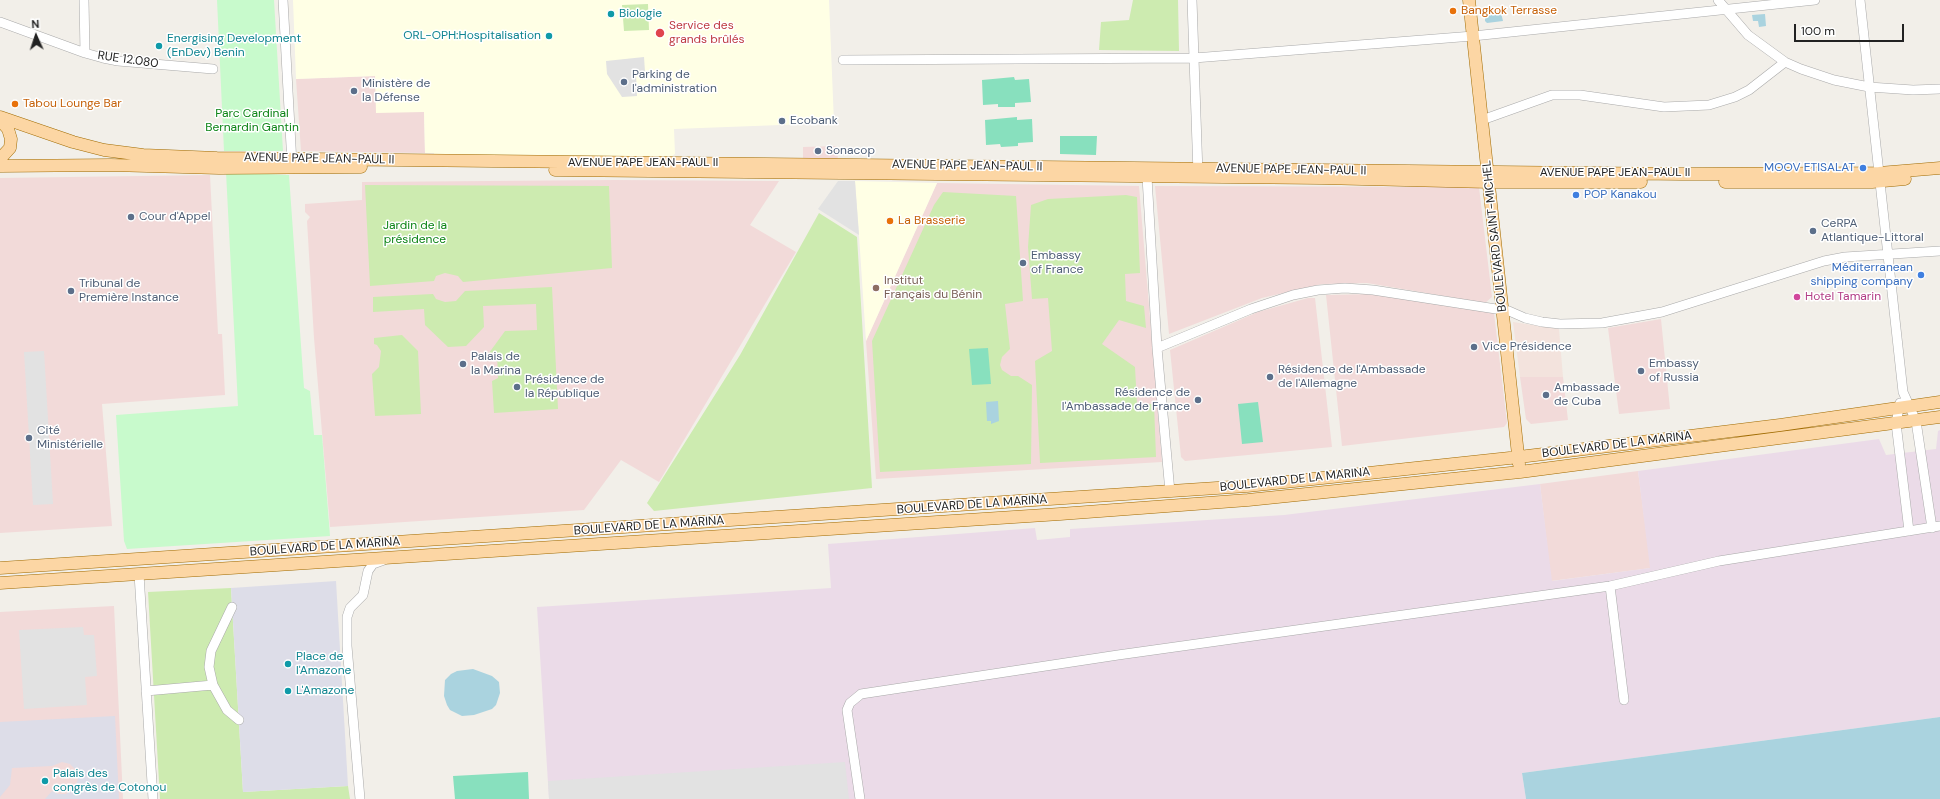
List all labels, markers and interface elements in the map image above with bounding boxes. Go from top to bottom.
place label: Bangkok Terrasse [1461,4,1557,18]
marker: Bangkok Terrasse [1448,6,1458,16]
place label: Biologie [619,7,662,21]
marker: Biologie [606,9,616,19]
north arrow [16,16,56,56]
scale bar [1796,16,1906,42]
text: N [31,17,40,31]
place label: Service des grands brûlés [669,19,745,47]
text: 100 m [1801,23,1835,39]
marker: Service des grands brûlés [654,27,666,39]
place label: ORL-OPH:Hospitalisation [403,29,541,43]
marker: ORL-OPH:Hospitalisation [544,31,554,41]
place label: Energising Development (EnDev) Benin [167,32,301,60]
marker: Energising Development (EnDev) Benin [154,41,164,51]
street label: RUE 12.080 [97,49,159,71]
place label: Parking de l'administration [632,68,717,96]
place label: Ministère de la Défense [362,77,430,105]
marker: Parking de l'administration [619,77,629,87]
marker: Ministère de la Défense [349,86,359,96]
place label: Tabou Lounge Bar [23,97,122,111]
marker: Tabou Lounge Bar [10,99,20,109]
park label: Parc Cardinal Bernardin Gantin [205,107,299,135]
place label: Ecobank [790,114,838,128]
marker: Ecobank [777,116,787,126]
place label: Sonacop [826,144,875,158]
marker: Sonacop [813,146,823,156]
street label: AVENUE PAPE JEAN-PAUL II [244,150,394,168]
street label: AVENUE PAPE JEAN-PAUL II [568,156,718,170]
street label: AVENUE PAPE JEAN-PAUL II [892,157,1042,175]
street label: BOULEVARD SAINT-MICHEL [1480,160,1510,312]
street label: AVENUE PAPE JEAN-PAUL II [1216,161,1366,179]
place label: MOOV ETISALAT [1764,161,1855,175]
marker: MOOV ETISALAT [1858,163,1868,173]
street label: AVENUE PAPE JEAN-PAUL II [1540,166,1690,180]
place label: POP Kanakou [1584,188,1657,202]
marker: POP Kanakou [1571,190,1581,200]
place label: Cour d'Appel [139,210,210,224]
marker: Cour d'Appel [126,212,136,222]
place label: La Brasserie [898,214,965,228]
marker: La Brasserie [885,216,895,226]
place label: CeRPA Atlantique-Littoral [1821,217,1924,245]
park label: Jardin de la présidence [383,219,447,247]
marker: CeRPA Atlantique-Littoral [1808,226,1818,236]
place label: Embassy of France [1031,249,1083,277]
marker: Embassy of France [1018,258,1028,268]
place label: Méditerranean shipping company [1810,261,1913,289]
marker: Méditerranean shipping company [1916,270,1926,280]
place label: Institut Français du Bénin [884,274,982,302]
place label: Tribunal de Première Instance [79,277,179,305]
marker: Institut Français du Bénin [871,283,881,293]
marker: Tribunal de Première Instance [66,286,76,296]
place label: Hotel Tamarin [1805,290,1881,304]
marker: Hotel Tamarin [1792,292,1802,302]
place label: Vice Présidence [1482,340,1572,354]
marker: Vice Présidence [1469,342,1479,352]
place label: Palais de la Marina [471,350,521,378]
place label: Embassy of Russia [1649,357,1699,385]
marker: Palais de la Marina [458,359,468,369]
place label: Résidence de l'Ambassade de l'Allemagne [1278,363,1426,391]
marker: Embassy of Russia [1636,366,1646,376]
marker: Résidence de l'Ambassade de l'Allemagne [1265,372,1275,382]
place label: Présidence de la République [525,373,604,401]
place label: Ambassade de Cuba [1554,381,1620,409]
marker: Présidence de la République [512,382,522,392]
place label: Résidence de l'Ambassade de France [1062,386,1190,414]
marker: Ambassade de Cuba [1541,390,1551,400]
marker: Résidence de l'Ambassade de France [1193,395,1203,405]
place label: Cité Ministérielle [37,424,103,452]
street label: BOULEVARD DE LA MARINA [1541,429,1693,461]
marker: Cité Ministérielle [24,433,34,443]
street label: BOULEVARD DE LA MARINA [1219,465,1371,495]
street label: BOULEVARD DE LA MARINA [896,493,1048,517]
street label: BOULEVARD DE LA MARINA [573,514,725,538]
street label: BOULEVARD DE LA MARINA [249,535,401,559]
place label: Place de l'Amazone [296,650,351,678]
marker: Place de l'Amazone [283,659,293,669]
place label: L'Amazone [296,684,354,698]
marker: L'Amazone [283,686,293,696]
place label: Palais des congrès de Cotonou [53,767,166,795]
marker: Palais des congrès de Cotonou [40,776,50,786]

